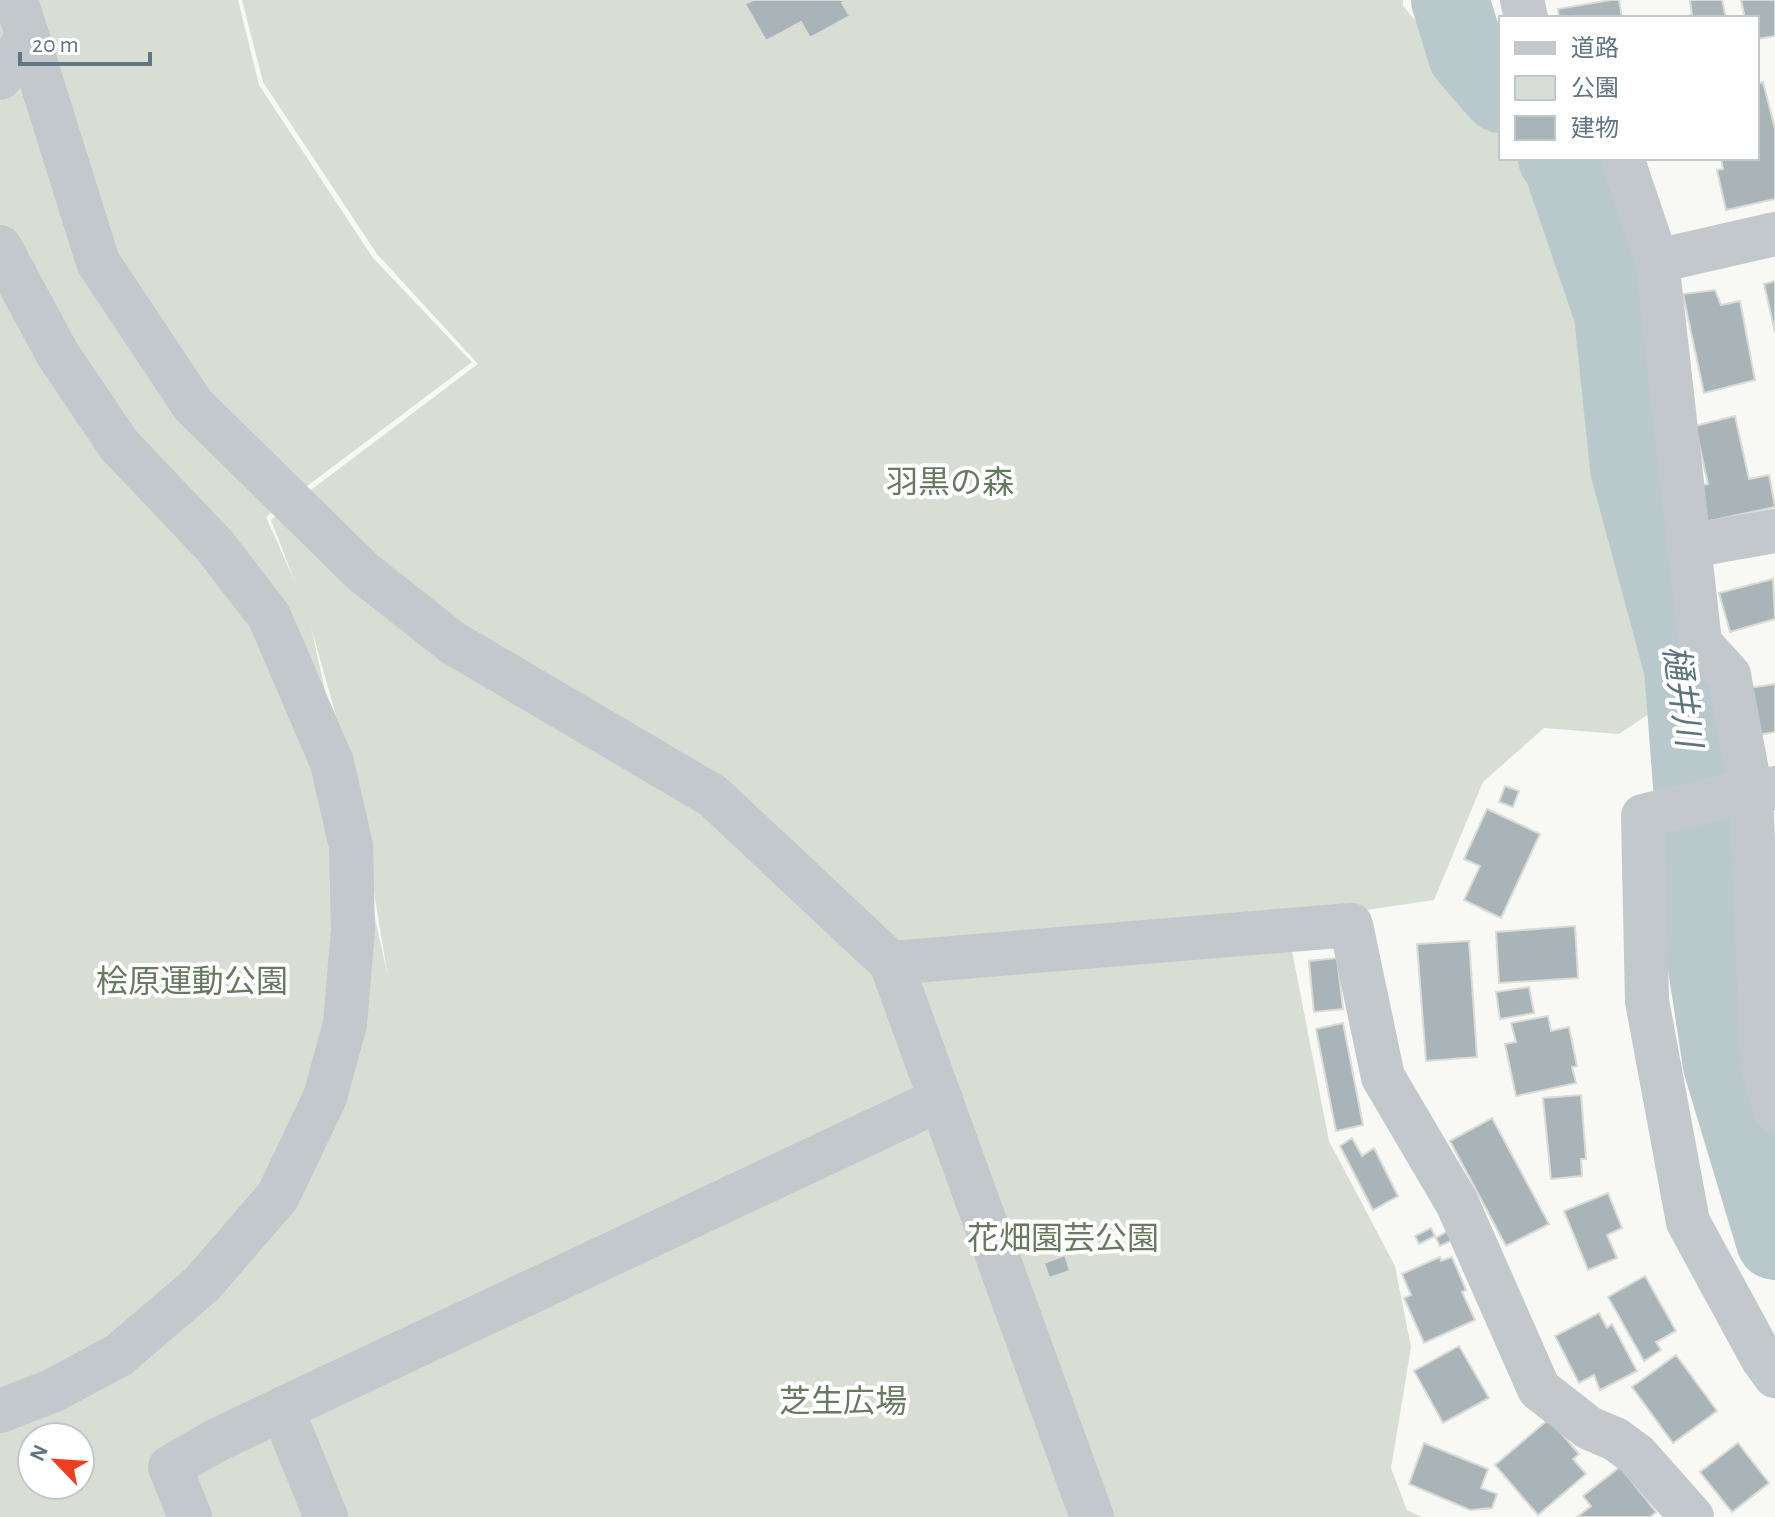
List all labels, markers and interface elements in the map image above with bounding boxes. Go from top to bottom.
scale bar [20,16,150,66]
legend [1499,16,1759,160]
text: 20 m [32,33,79,57]
text: 道路 [1571,35,1619,61]
text: 公園 [1571,76,1619,101]
text: 建物 [1571,116,1619,141]
park label: 羽黒の森 [886,466,1014,499]
water label: 樋井川 [1657,643,1707,752]
park label: 桧原運動公園 [96,965,288,998]
park label: 花畑園芸公園 [967,1221,1159,1255]
park label: 芝生広場 [779,1384,907,1418]
north arrow [16,1421,96,1501]
text: N [26,1441,52,1465]

